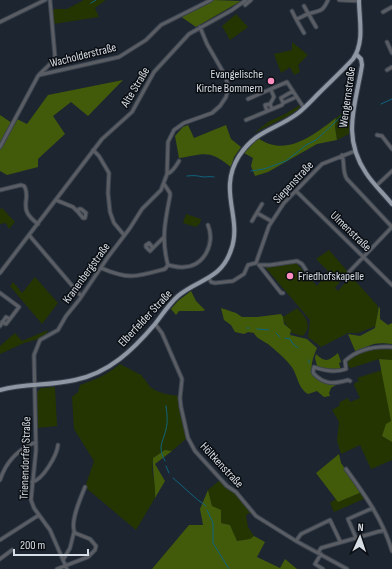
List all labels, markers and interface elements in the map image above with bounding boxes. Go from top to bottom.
street label: Wacholderstraße [48,40,118,71]
street label: Alte Straße [117,64,153,111]
street label: Wengernstraße [336,65,359,129]
place label: Evangelische Kirche Bommern [196,67,263,96]
marker: Evangelische Kirche Bommern [266,76,276,86]
street label: Siepenstraße [270,158,317,207]
street label: Ulmenstraße [327,208,375,255]
street label: Kranenbergstraße [59,240,114,307]
place label: Friedhofskapelle [298,269,364,284]
marker: Friedhofskapelle [285,271,295,281]
street label: Elberfelder Straße [115,287,176,350]
street label: Trienendorfer Straße [17,416,34,500]
street label: Höltkenstraße [197,439,247,491]
north arrow [340,517,380,557]
text: N [357,521,364,534]
scale bar [14,531,88,557]
text: 200 m [20,538,46,553]

